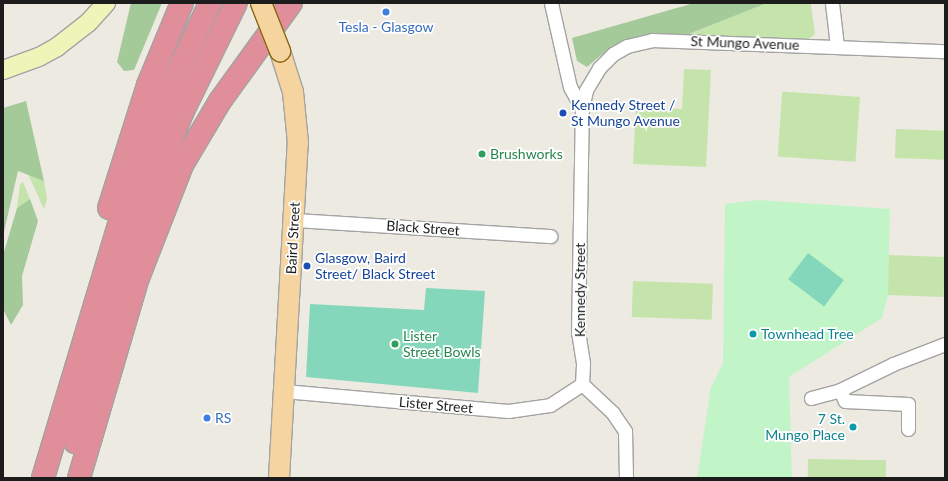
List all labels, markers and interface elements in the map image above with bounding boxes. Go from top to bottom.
marker: Tesla - Glasgow [381,7,391,17]
place label: Tesla - Glasgow [338,19,434,35]
street label: St Mungo Avenue [690,33,800,53]
place label: Kennedy Street / St Mungo Avenue [571,97,680,130]
marker: Kennedy Street / St Mungo Avenue [558,108,568,118]
place label: Brushworks [490,146,563,162]
marker: Brushworks [477,149,487,159]
street label: Baird Street [283,201,303,275]
street label: Black Street [386,217,460,239]
street label: Kennedy Street [572,243,588,337]
place label: Glasgow, Baird Street/ Black Street [315,250,435,282]
marker: Glasgow, Baird Street/ Black Street [302,261,312,271]
place label: Townhead Tree [761,326,854,342]
place label: Lister Street Bowls [403,328,481,360]
marker: Townhead Tree [748,329,758,339]
marker: Lister Street Bowls [390,339,400,349]
street label: Lister Street [398,393,474,417]
place label: RS [215,410,231,426]
place label: 7 St. Mungo Place [765,411,845,444]
marker: RS [202,413,212,423]
marker: 7 St. Mungo Place [848,422,858,432]

